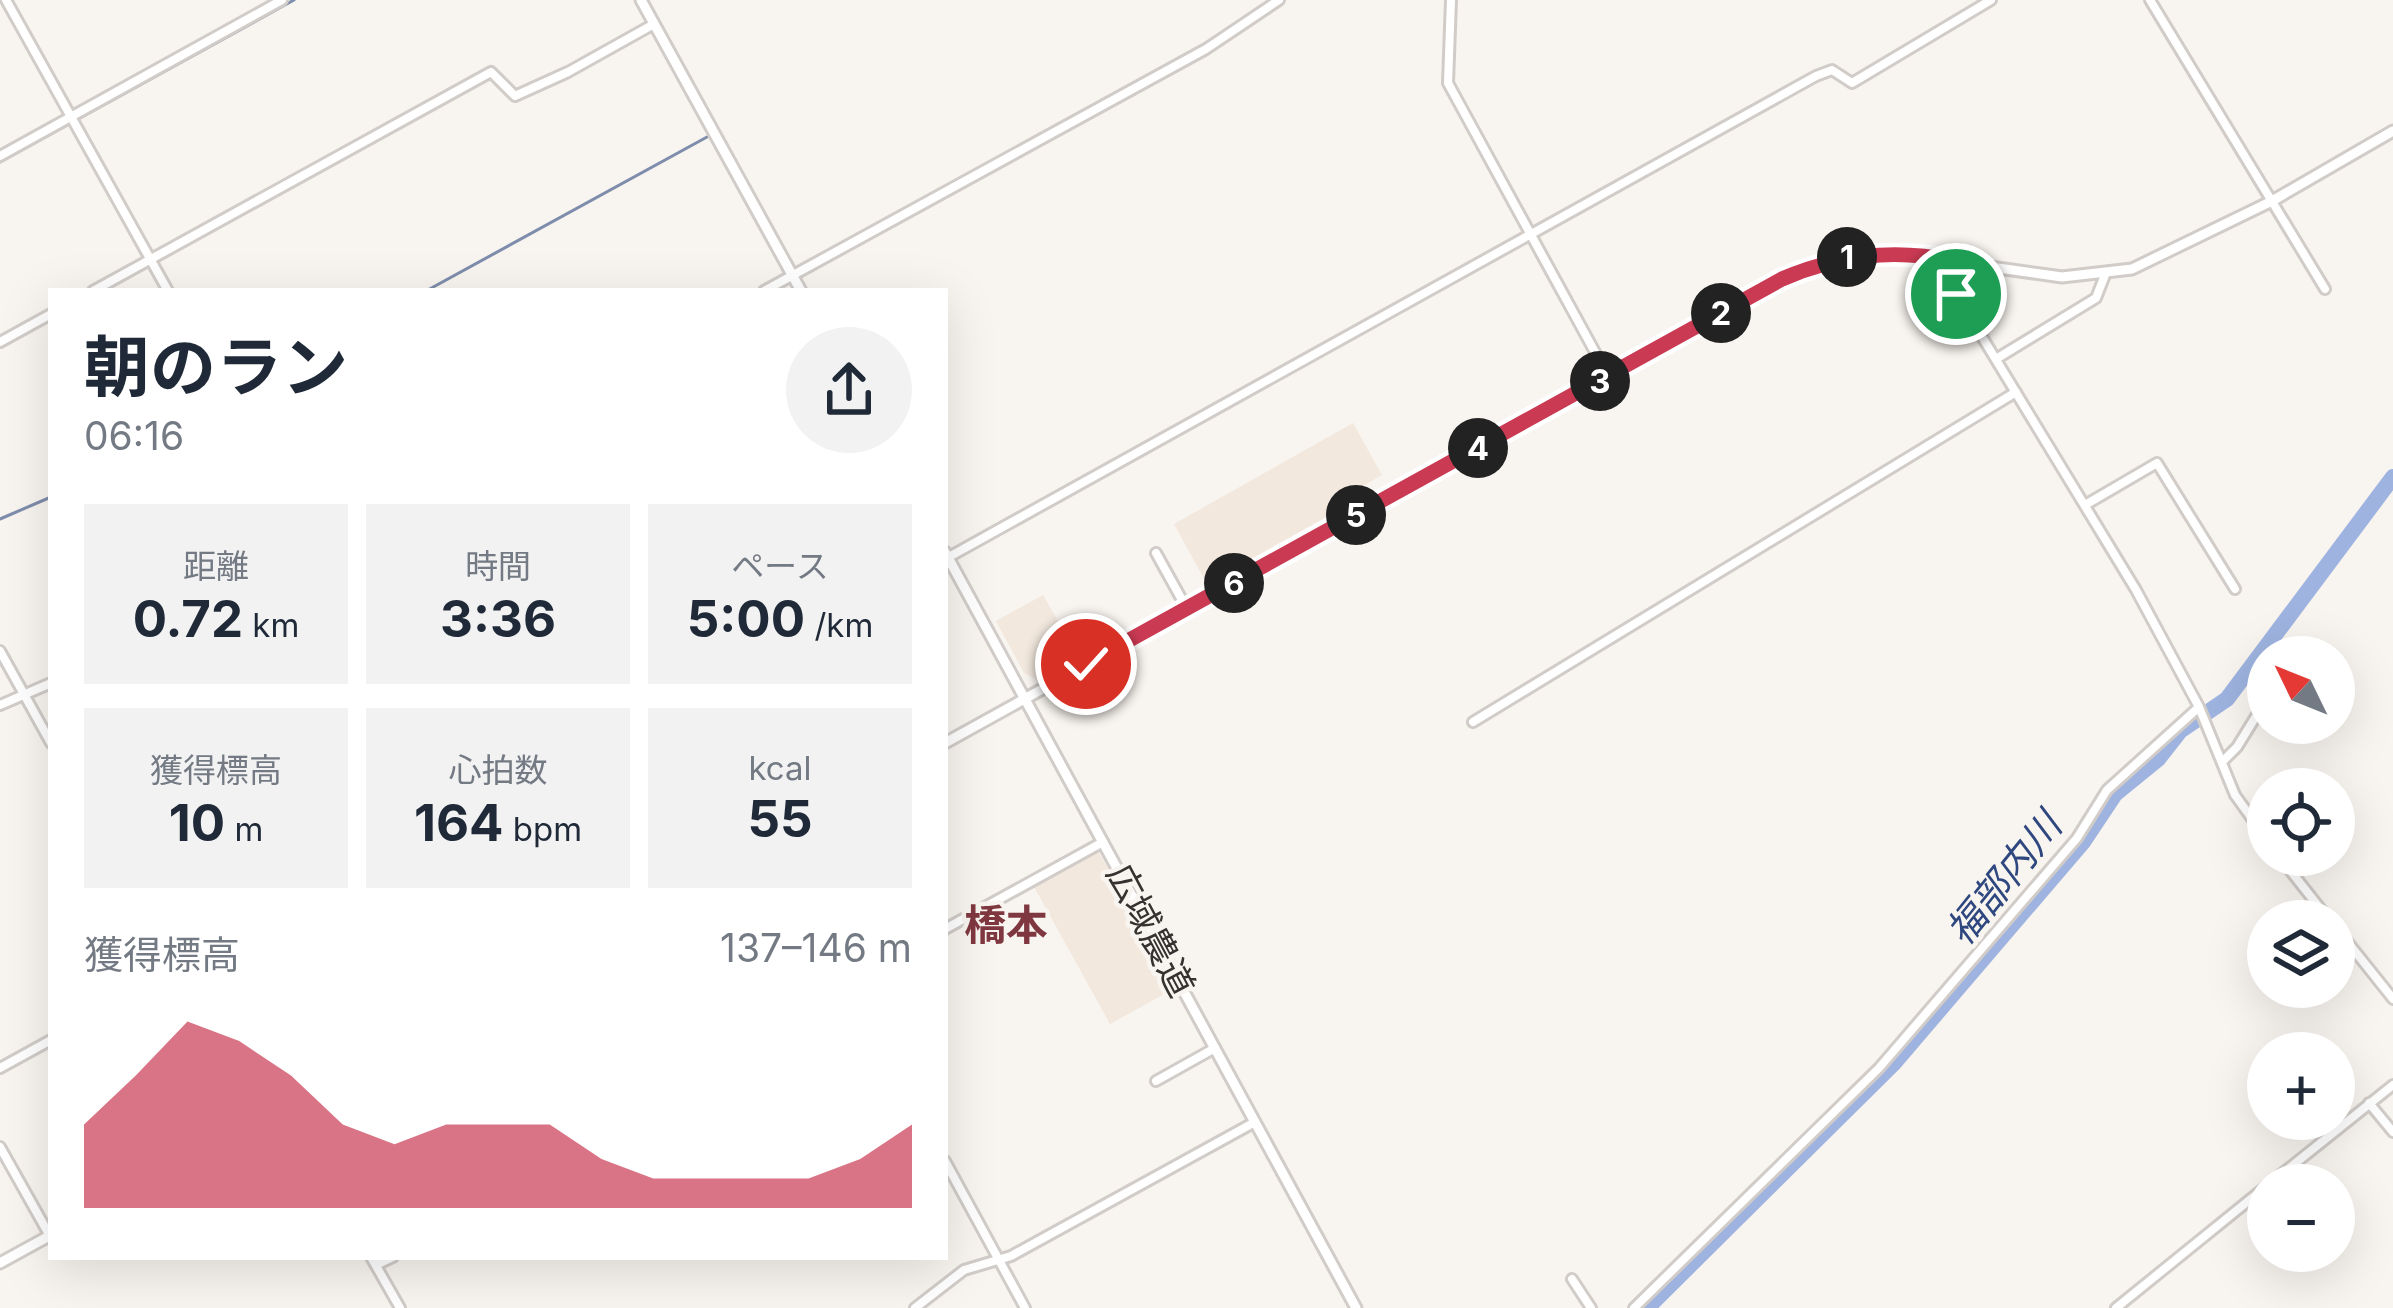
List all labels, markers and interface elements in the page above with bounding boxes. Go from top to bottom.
pin: 1 [1817,227,1877,287]
text: 1 [1840,237,1854,277]
pin [1905,243,2007,345]
icon: arrive [1923,261,1989,327]
pin: 2 [1691,283,1751,343]
text: 2 [1711,293,1731,333]
text: 朝のラン [84,327,348,407]
button: share [786,327,912,453]
pin: 3 [1570,351,1630,411]
text: 3 [1589,361,1611,401]
text: 06:16 [84,412,184,459]
pin: 4 [1448,418,1508,478]
text: 4 [1467,428,1489,468]
pin: 5 [1326,485,1386,545]
text: 5 [1345,495,1367,535]
text: 距離 [183,546,249,586]
text: 時間 [465,546,531,586]
text: ペース [731,546,829,586]
pin: 6 [1204,553,1264,613]
text: 6 [1223,563,1245,603]
text: 0.72 [133,588,243,649]
text: 3:36 [440,588,556,649]
text: 5:00 [687,588,805,649]
text: km [243,605,299,645]
text: /km [805,605,873,645]
pin [1035,613,1137,715]
icon: check [1053,631,1119,697]
north arrow [2247,636,2355,744]
map controls [2247,636,2355,1272]
text: kcal [748,748,812,788]
text: 獲得標高 [150,750,282,790]
text: 心拍数 [449,750,548,790]
button: locate [2247,768,2355,876]
text: 55 [747,788,813,849]
text: 10 [169,792,225,853]
text: 164 [414,792,504,853]
water label: 福部内川 [1936,799,2073,953]
text: m [225,809,263,849]
text: bpm [504,809,582,849]
street label: 広域農道 [1098,856,1204,1004]
district label: 橋本 [964,899,1048,950]
button: layers [2247,900,2355,1008]
text: 137–146 m [720,924,912,971]
text: 獲得標高 [84,931,240,978]
button: + [2247,1032,2355,1140]
button: − [2247,1164,2355,1272]

